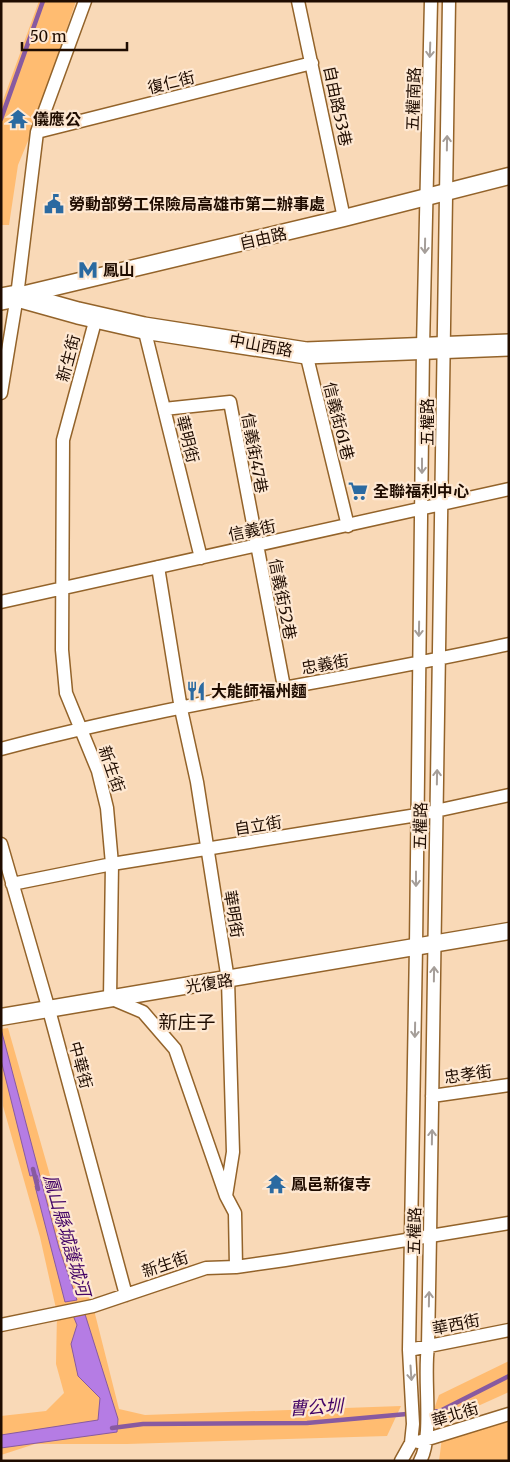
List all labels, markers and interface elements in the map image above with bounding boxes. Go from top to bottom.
scale bar [22,20,128,52]
text: 50 m [30,27,67,46]
one-way arrow [425,42,435,58]
street label: 自由路53巷 [320,64,356,148]
street label: 復仁街 [145,66,197,98]
street label: 五權南路 [402,67,424,131]
temple icon: 儀應公 [7,108,29,130]
place label: 儀應公 [33,109,81,129]
one-way arrow [442,135,452,151]
public building icon: 勞動部勞工保險局高雄市第二辦事處 [43,193,65,215]
place label: 勞動部勞工保險局高雄市第二辦事處 [69,194,325,214]
street label: 自由路 [237,223,289,253]
one-way arrow [420,238,430,254]
metro station icon: 鳳山 [77,259,99,281]
place label: 鳳山 [103,260,135,280]
street label: 中山西路 [228,330,294,360]
street label: 新生街 [52,332,84,384]
street label: 信義街61巷 [320,380,358,462]
street label: 五權路 [417,398,437,446]
street label: 信義街47巷 [238,411,272,495]
street label: 華明街 [172,413,204,465]
one-way arrow [417,458,427,474]
supermarket icon: 全聯福利中心 [347,480,369,502]
place label: 全聯福利中心 [373,481,469,501]
street label: 信義街 [226,515,278,545]
street label: 信義街52巷 [265,557,301,641]
one-way arrow [414,620,424,636]
street label: 忠義街 [300,650,350,678]
restaurant icon: 大能師福州麵 [185,680,207,702]
place label: 大能師福州麵 [211,681,307,701]
street label: 新生街 [95,743,129,795]
one-way arrow [432,769,442,786]
street label: 五權路 [410,802,430,850]
street label: 自立街 [233,811,283,839]
one-way arrow [411,870,421,886]
street label: 華明街 [220,889,248,939]
one-way arrow [429,967,439,983]
street label: 光復路 [184,969,234,997]
district label: 新庄子 [158,1010,216,1034]
one-way arrow [410,1022,420,1038]
street label: 中華街 [65,1039,97,1091]
street label: 忠孝街 [443,1061,493,1087]
one-way arrow [427,1129,437,1146]
water label: 鳳山縣城護城河 [39,1171,96,1302]
temple icon: 鳳邑新復寺 [265,1173,287,1195]
place label: 鳳邑新復寺 [291,1174,371,1194]
street label: 五權路 [404,1207,424,1255]
street label: 新生街 [139,1247,191,1281]
one-way arrow [424,1292,434,1308]
street label: 華西街 [431,1310,481,1338]
one-way arrow [406,1364,415,1380]
water label: 曹公圳 [288,1394,347,1420]
street label: 華北街 [429,1397,481,1431]

